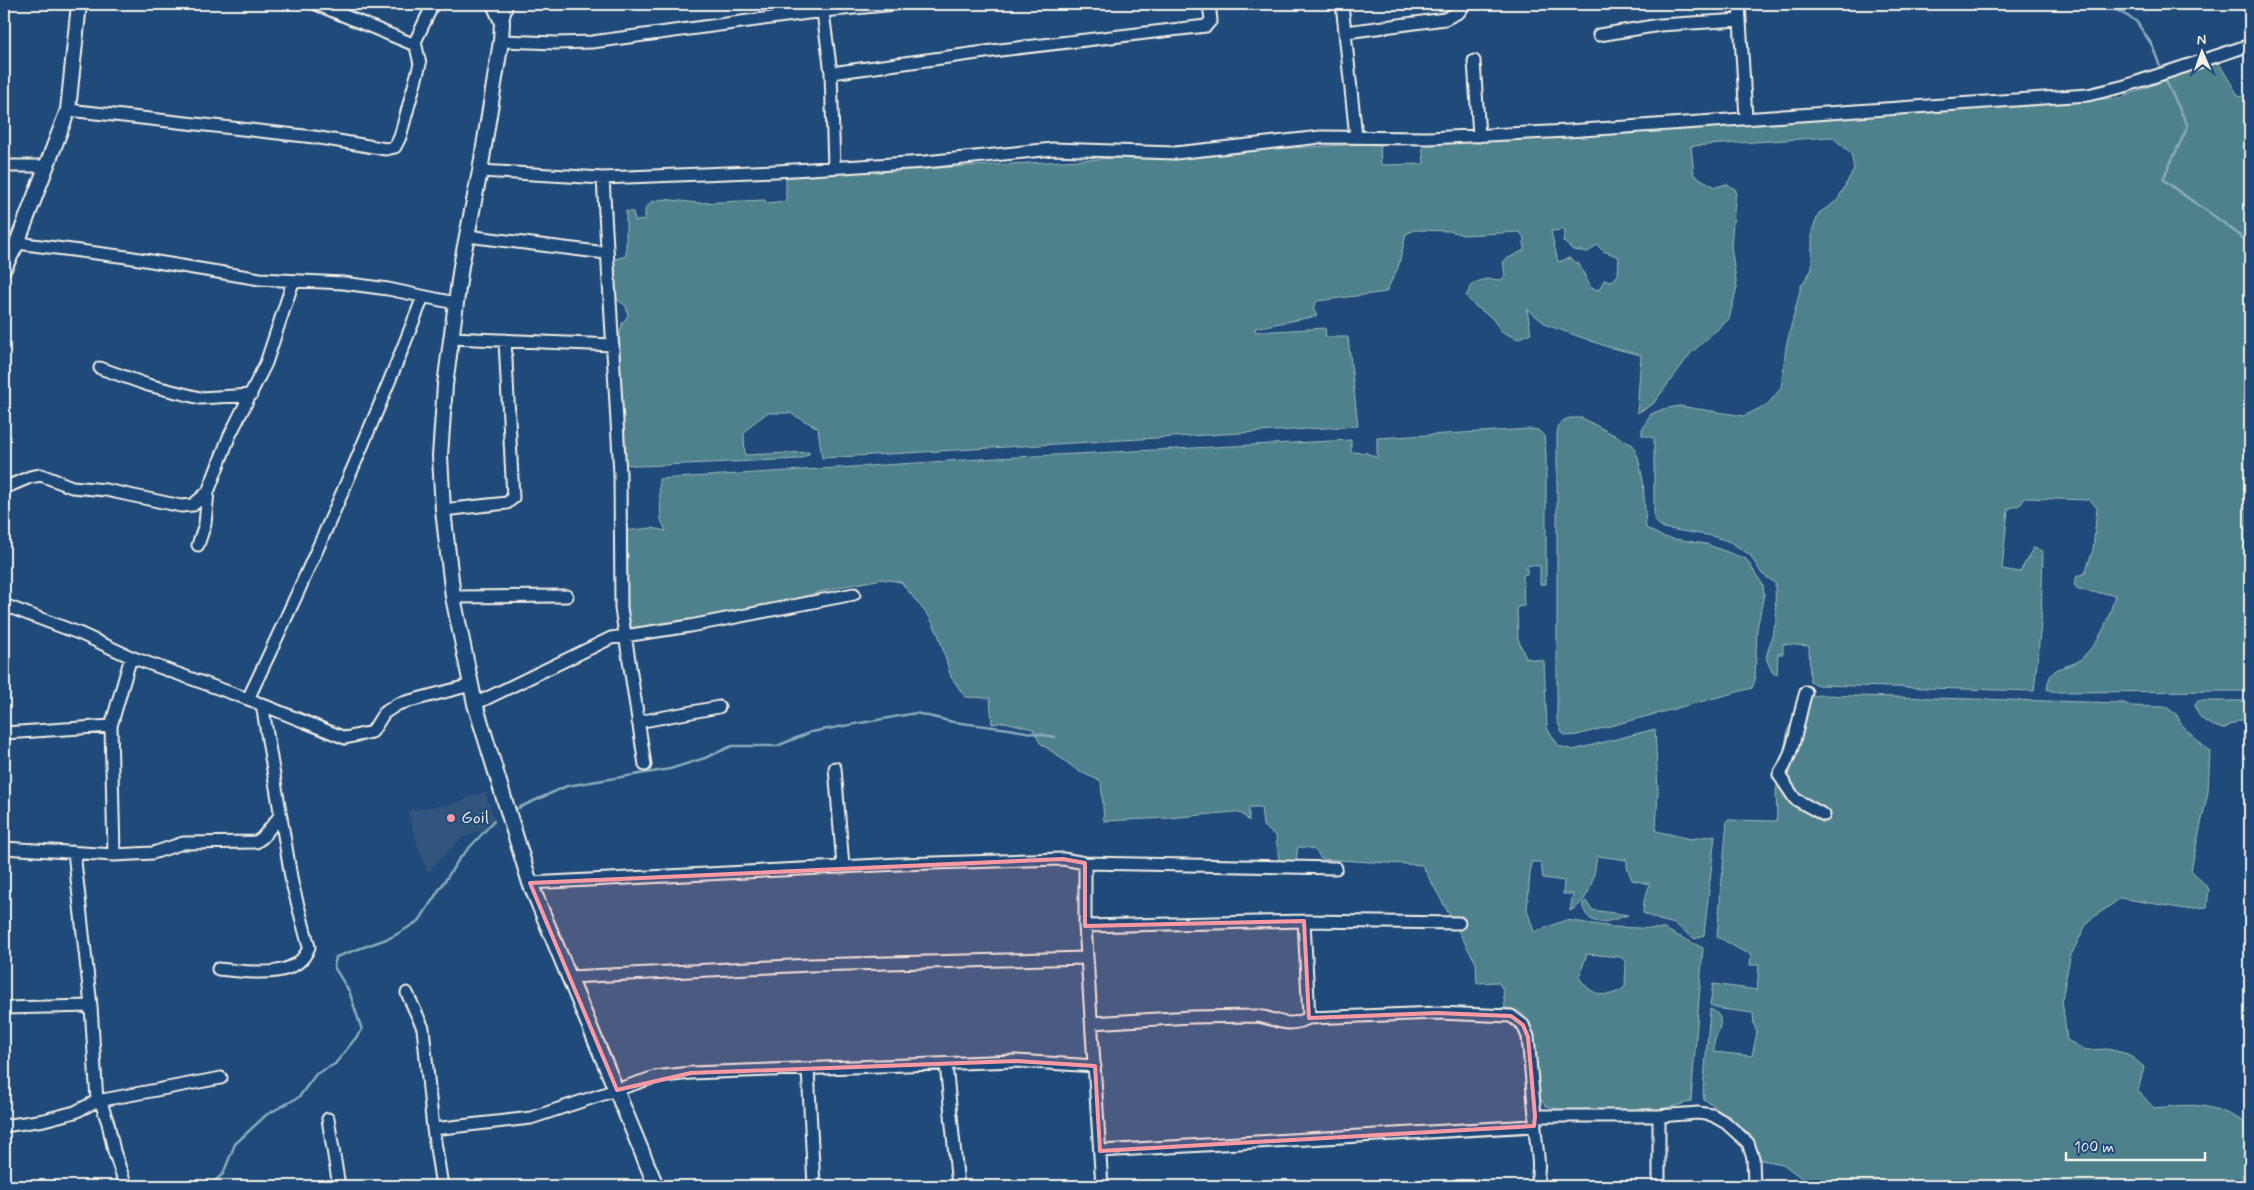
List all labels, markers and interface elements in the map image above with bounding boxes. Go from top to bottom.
north arrow [2176,28,2226,78]
text: N [2197,31,2207,49]
place label: Goil [461,806,489,830]
marker: Goil [445,812,457,824]
scale bar [2066,1130,2205,1162]
text: 100 m [2074,1138,2114,1158]

